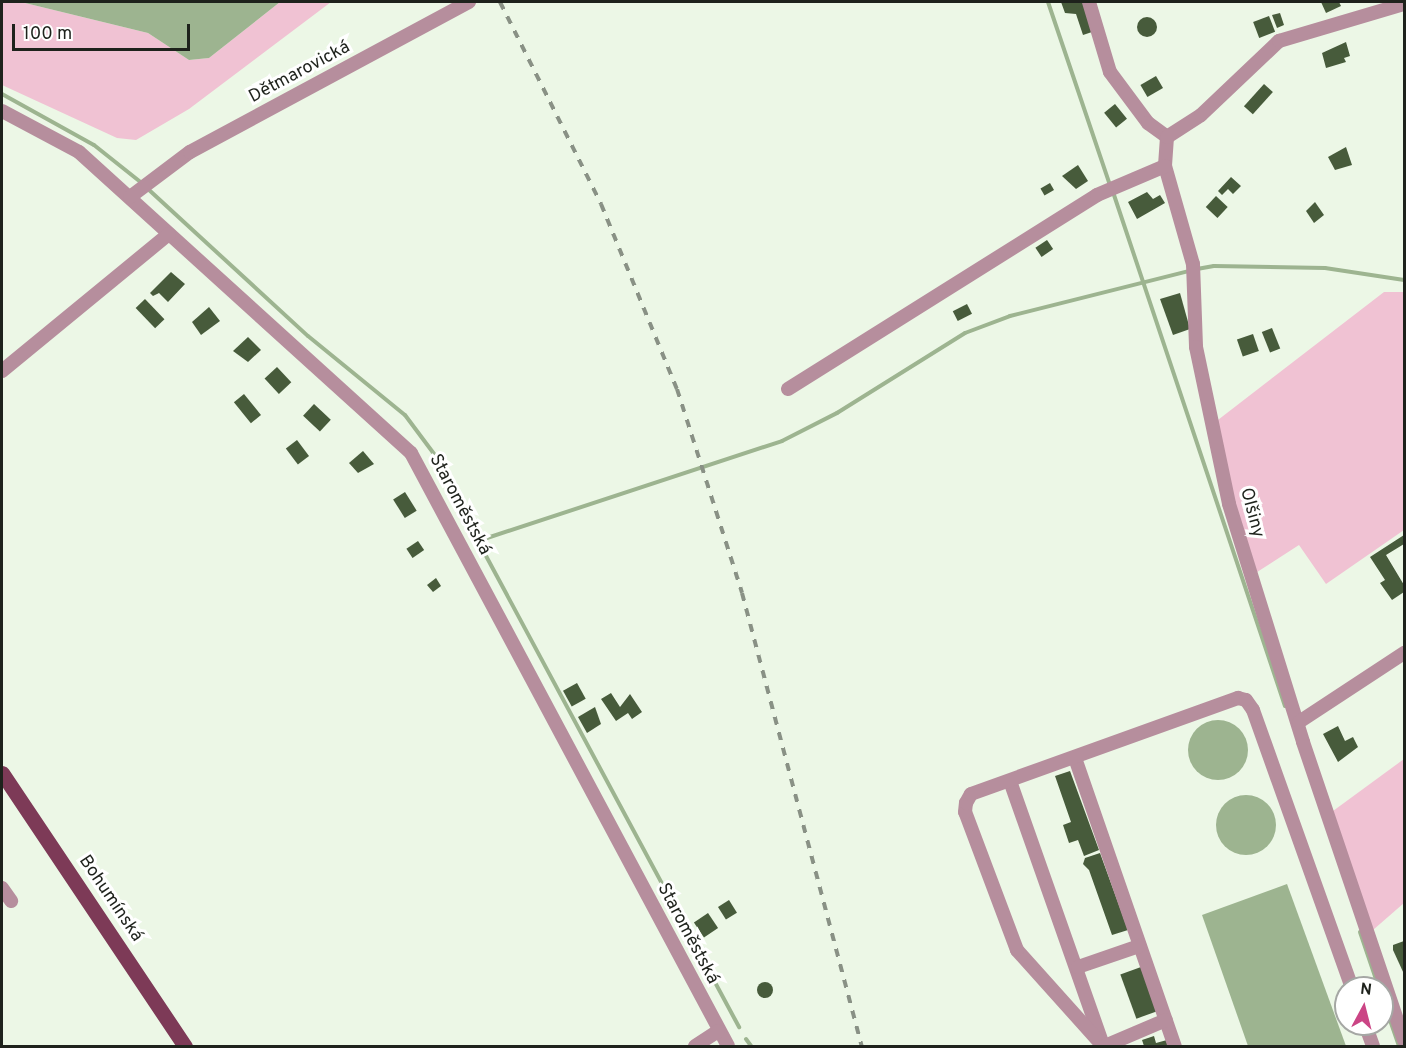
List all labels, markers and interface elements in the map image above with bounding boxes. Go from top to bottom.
scale bar [15,12,194,50]
text: 100 m [23,23,72,46]
street label: Dětmarovická [246,37,354,109]
street label: Staroměstská [423,451,495,559]
street label: Olšiny [1234,486,1268,540]
street label: Bohumínská [73,852,147,946]
street label: Staroměstská [651,880,723,988]
north arrow [1334,976,1394,1036]
text: N [1359,979,1373,1001]

